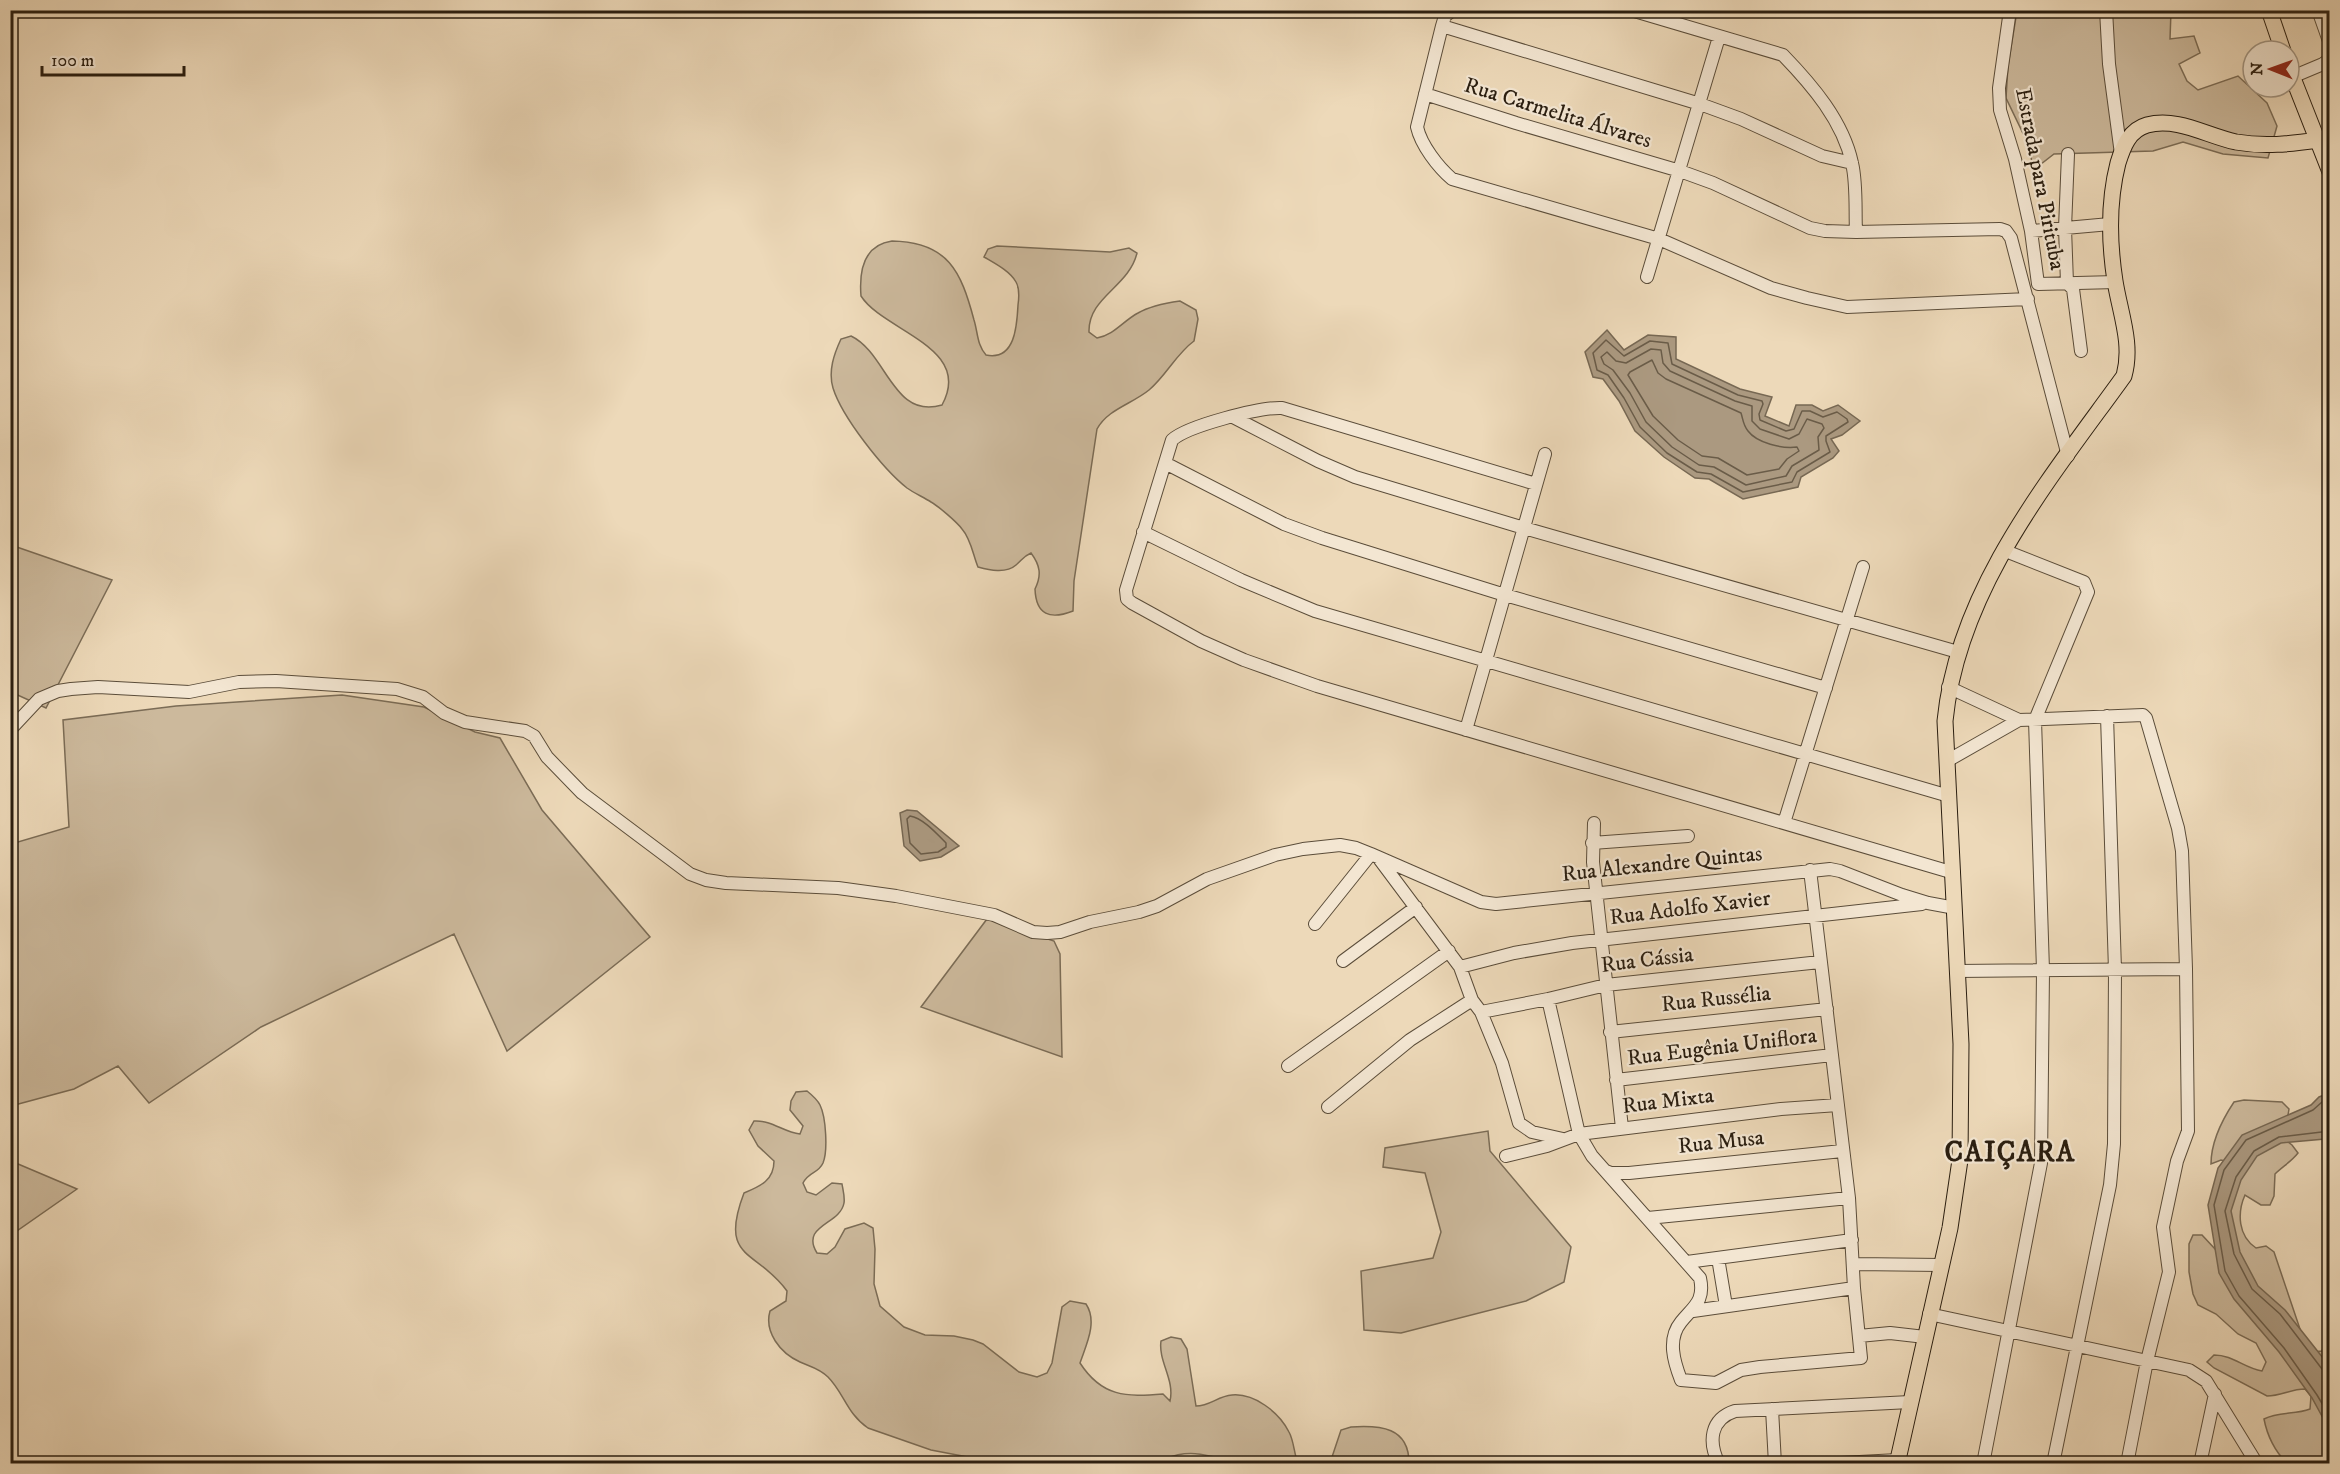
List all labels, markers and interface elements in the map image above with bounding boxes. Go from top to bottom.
scale bar [42,39,184,77]
north arrow [2241,39,2301,99]
text: 100 m [51,50,94,72]
text: N [2247,62,2267,75]
street label: Rua Carmelita Álvares [1461,71,1655,154]
street label: Estrada para Pirituba [2009,86,2071,273]
street label: Rua Alexandre Quintas [1561,840,1763,888]
street label: Rua Adolfo Xavier [1608,885,1773,931]
street label: Rua Cássia [1599,941,1695,979]
street label: Rua Russélia [1660,980,1773,1018]
street label: Rua Eugênia Uniflora [1626,1022,1819,1072]
street label: Rua Mixta [1621,1082,1716,1120]
street label: Rua Musa [1677,1124,1766,1160]
district label: CAIÇARA [1944,1135,2076,1170]

